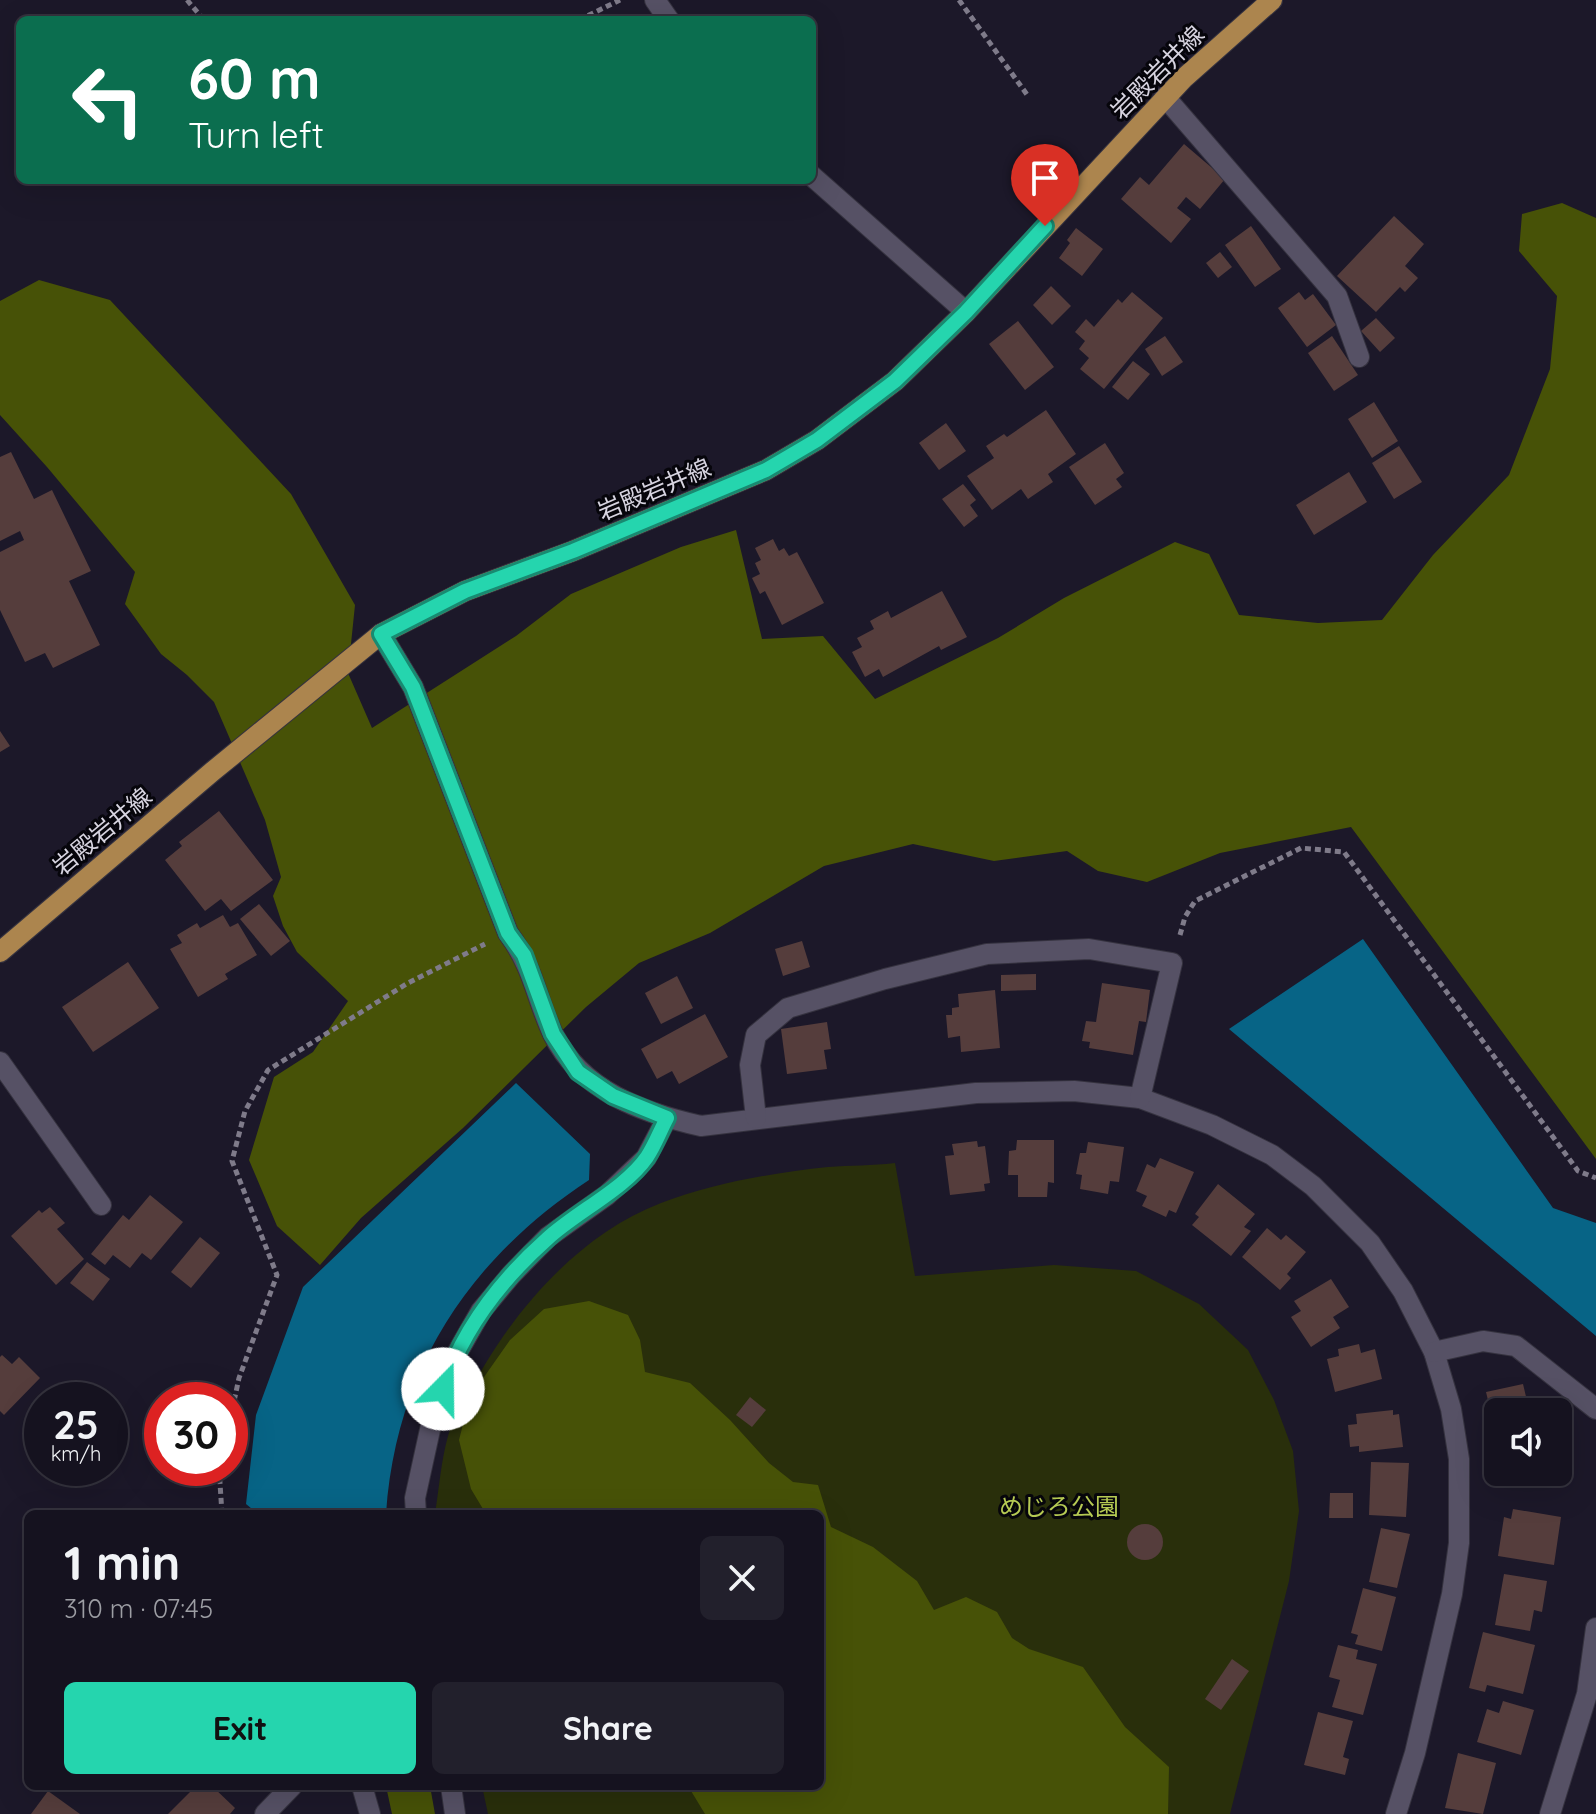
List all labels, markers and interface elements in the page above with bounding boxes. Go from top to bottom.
street label: 岩殿岩井線 [1104,19,1210,125]
text: 60 m [188,43,321,113]
icon: left [56,48,160,152]
text: Turn left [188,112,324,157]
pin [1011,144,1079,226]
icon: arrive [1023,156,1067,200]
street label: 岩殿岩井線 [593,452,715,526]
street label: 岩殿岩井線 [46,781,158,881]
position arrow [401,1347,485,1431]
speed limit sign: 30 [144,1382,248,1486]
map controls [1484,1398,1572,1486]
button: sound [1484,1398,1572,1486]
text: 25 [53,1399,99,1449]
text: km/h [51,1441,101,1466]
park label: めじろ公園 [999,1491,1119,1521]
text: 1 min [64,1532,180,1592]
button: close [700,1536,784,1620]
text: 310 m · 07:45 [64,1592,213,1625]
button: Exit [64,1682,416,1774]
button: Share [432,1682,784,1774]

